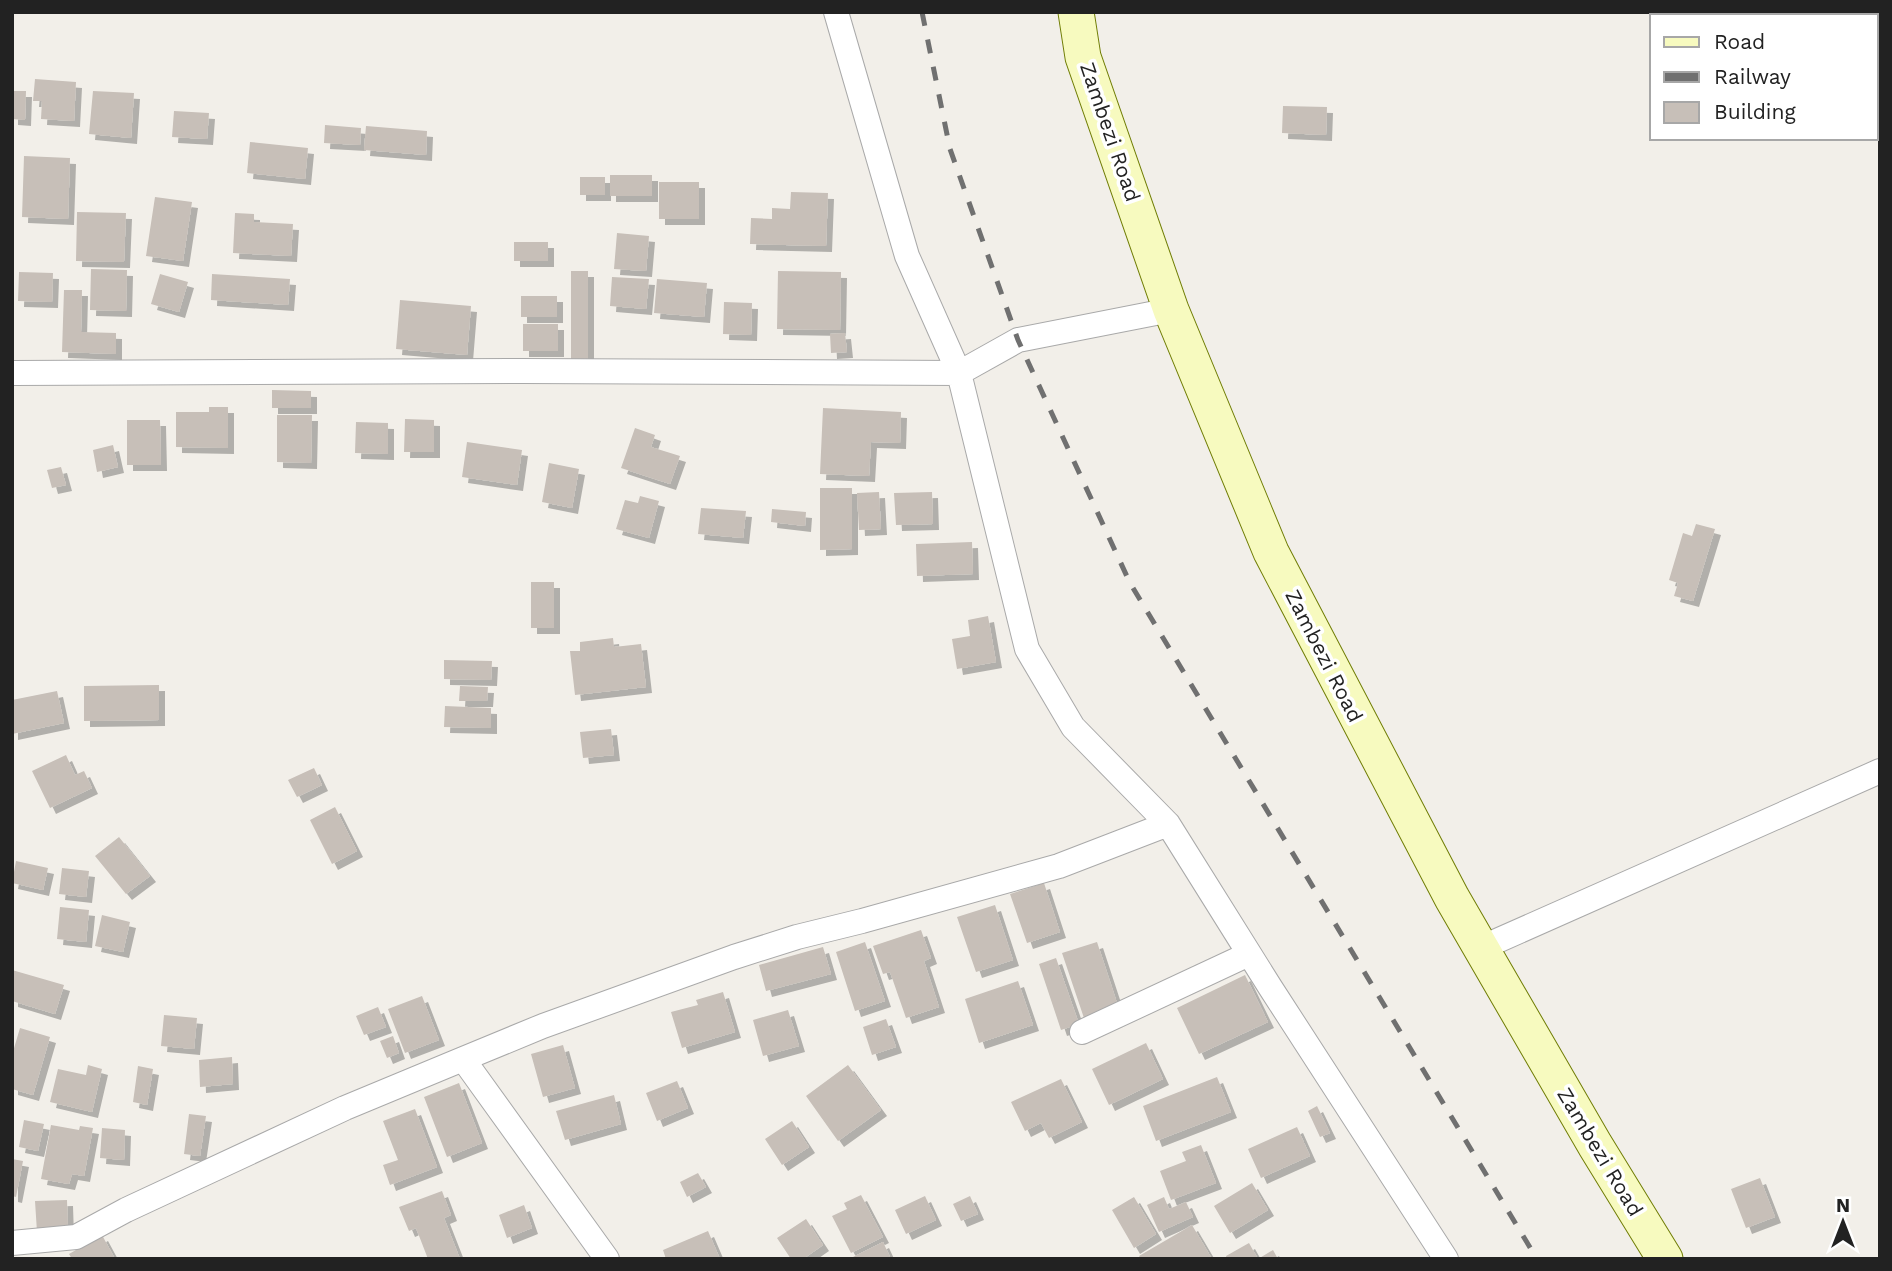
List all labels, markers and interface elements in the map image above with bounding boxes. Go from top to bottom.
legend [1650,14,1878,140]
text: Road [1714,29,1765,54]
street label: Zambezi Road [1075,59,1146,205]
text: Railway [1714,64,1791,89]
text: Building [1714,99,1796,124]
street label: Zambezi Road [1280,585,1369,726]
street label: Zambezi Road [1552,1083,1649,1221]
north arrow [1808,1187,1878,1257]
text: N [1836,1194,1850,1217]

